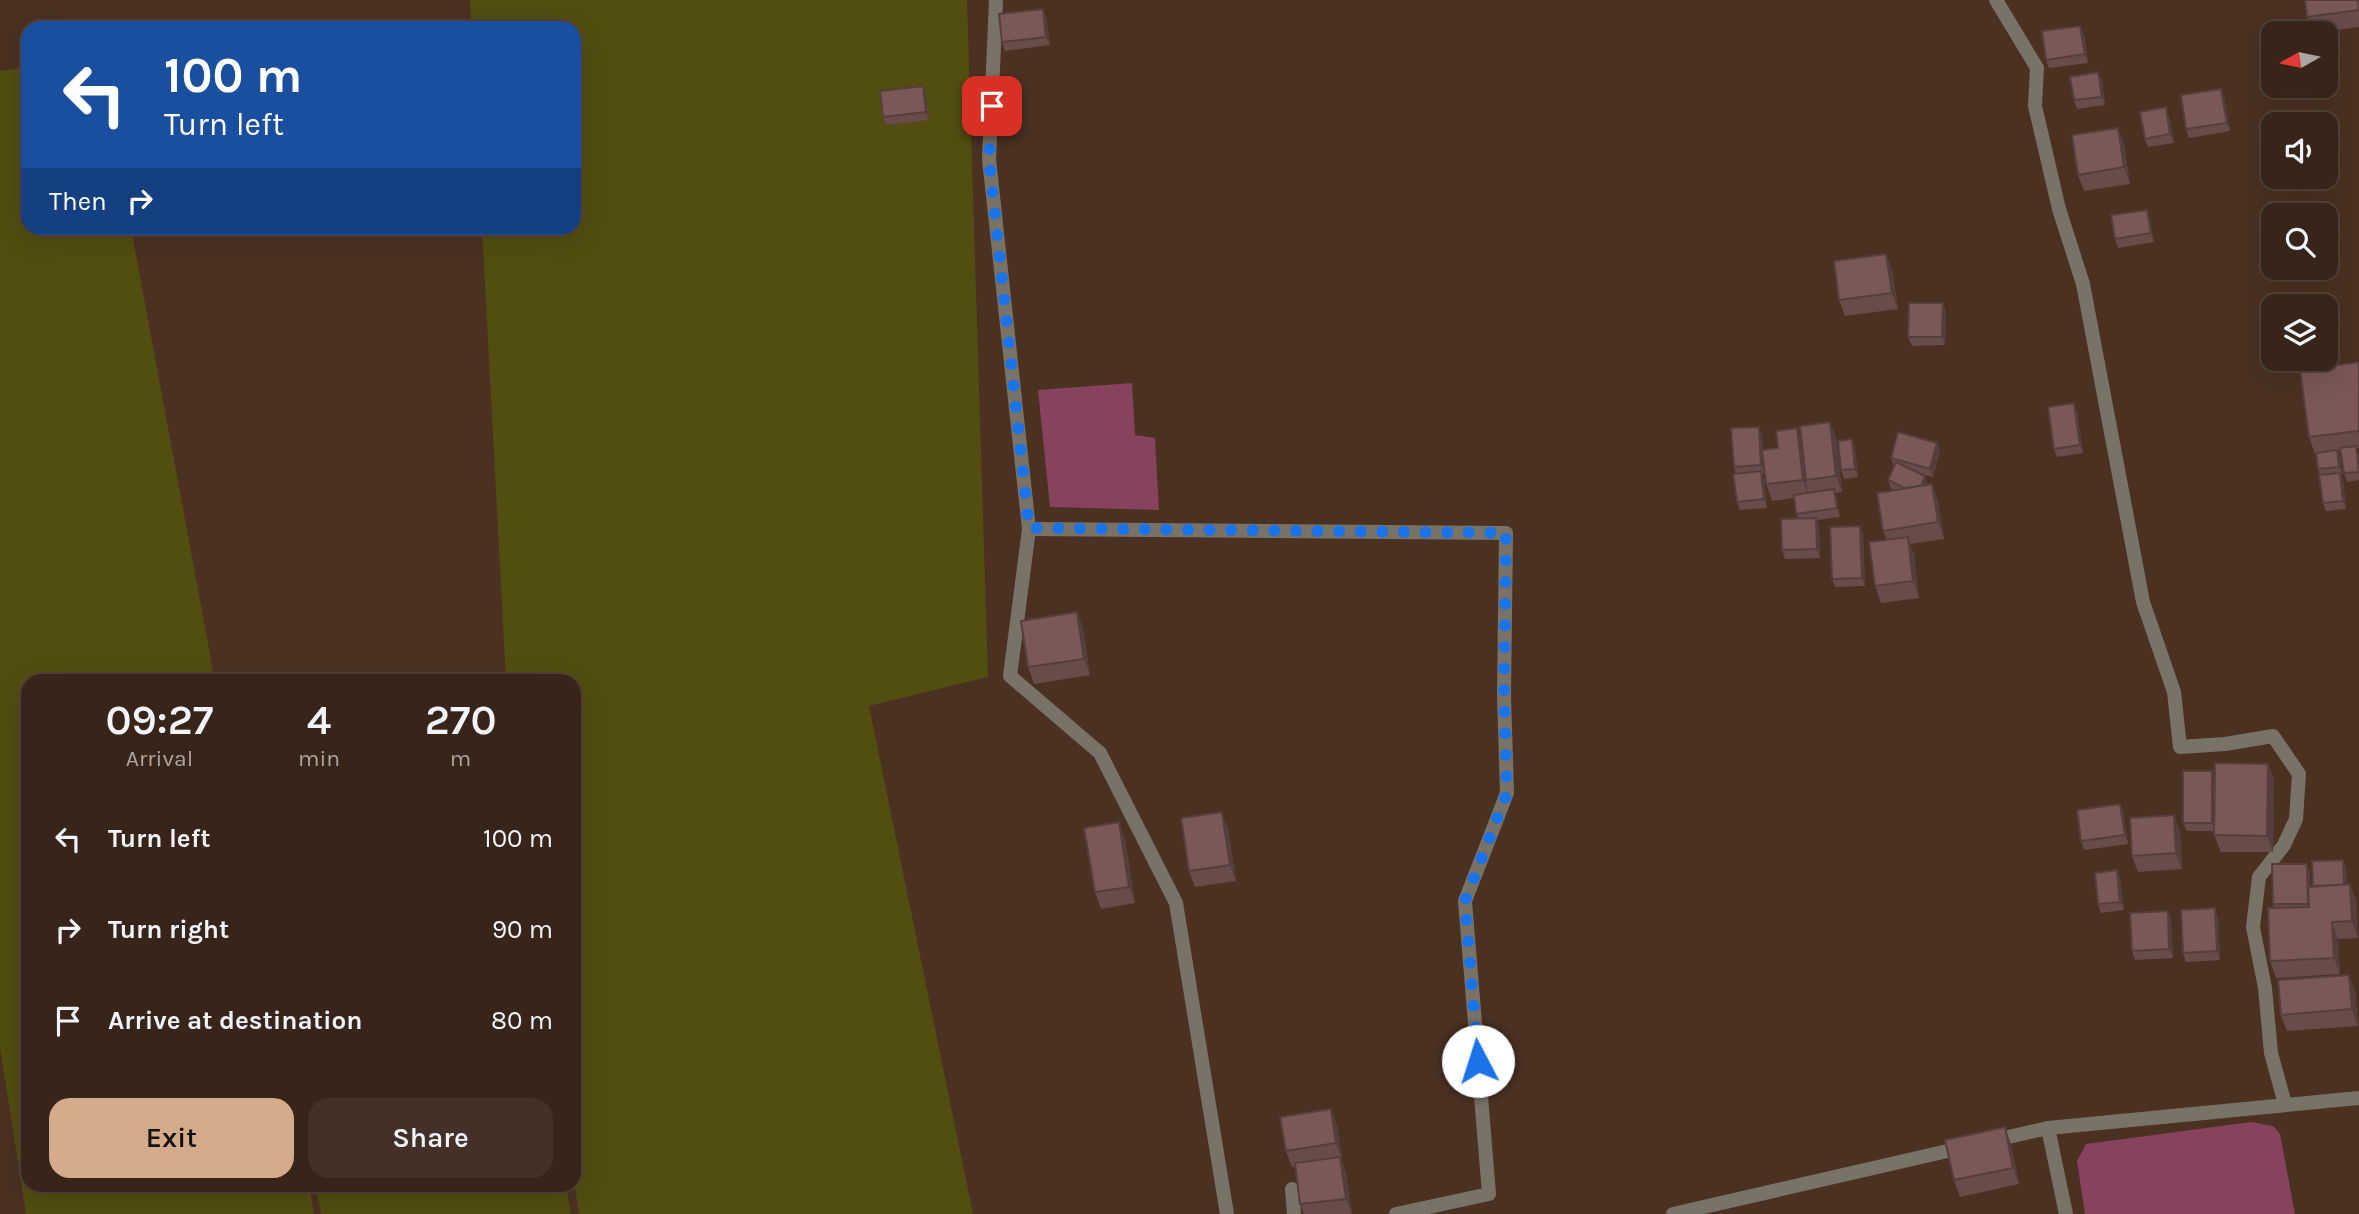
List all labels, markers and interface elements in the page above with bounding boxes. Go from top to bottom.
north arrow [2261,21,2338,98]
map controls [2261,21,2338,371]
text: 100 m [164,47,302,104]
icon: left [49,49,140,140]
pin [962,76,1022,136]
icon: arrive [973,87,1011,125]
text: Turn left [164,106,284,143]
button: sound [2261,112,2338,189]
icon: right [121,182,159,220]
text: Then [49,186,107,217]
button: search [2261,203,2338,280]
button: layers [2261,294,2338,371]
text: 09:27 [105,695,213,745]
text: 4 [307,695,331,745]
text: 270 [425,695,497,745]
text: Arrival [126,745,193,772]
text: min [298,745,340,772]
text: m [450,745,471,772]
icon: left [49,820,87,858]
text: Turn left [108,823,210,854]
text: 100 m [483,823,553,854]
icon: right [49,911,87,949]
text: Turn right [108,914,229,945]
text: 90 m [492,914,553,945]
icon: arrive [49,1002,87,1040]
text: Arrive at destination [108,1005,362,1036]
text: 80 m [491,1005,553,1036]
position arrow [1441,1024,1515,1098]
button: Exit [49,1098,294,1178]
button: Share [308,1098,553,1178]

